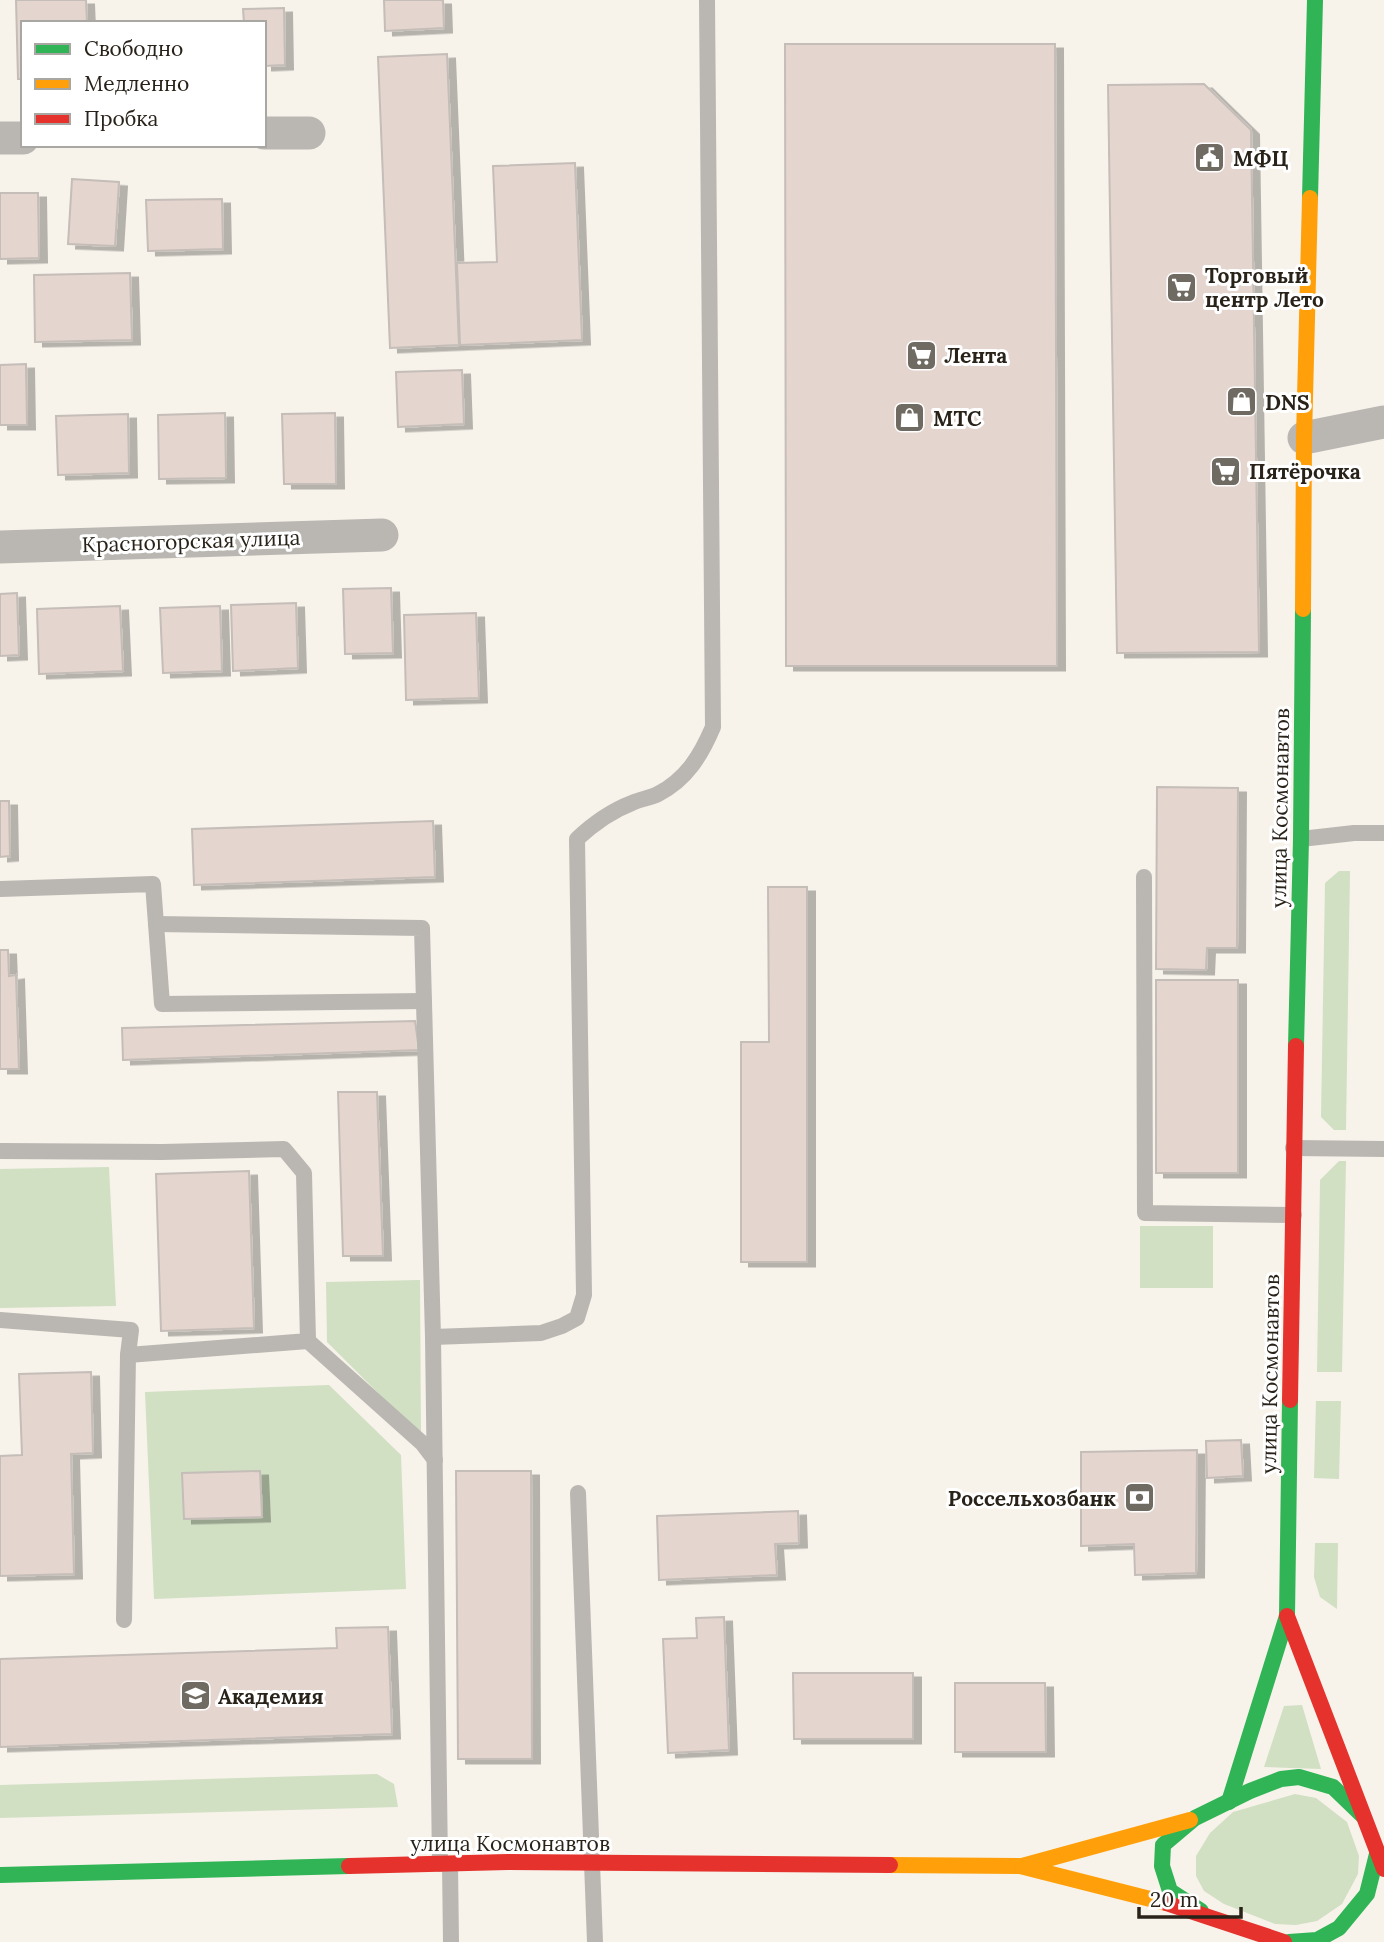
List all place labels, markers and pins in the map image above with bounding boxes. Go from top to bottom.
public building icon: МФЦ [1193,141,1227,175]
place label: МФЦ [1233,145,1288,172]
place label: Торговый центр Лето [1205,262,1324,313]
supermarket icon: Торговый центр Лето [1165,270,1199,304]
supermarket icon: Лента [904,338,938,372]
place label: Лента [944,342,1007,369]
shop icon: DNS [1225,385,1259,419]
place label: DNS [1265,389,1309,416]
shop icon: МТС [893,401,927,435]
place label: МТС [933,405,982,432]
supermarket icon: Пятёрочка [1209,454,1243,488]
place label: Пятёрочка [1249,458,1361,485]
bank icon: Россельхозбанк [1122,1481,1156,1515]
place label: Россельхозбанк [948,1485,1117,1512]
school or university icon: Академия [178,1679,212,1713]
place label: Академия [218,1683,324,1710]

